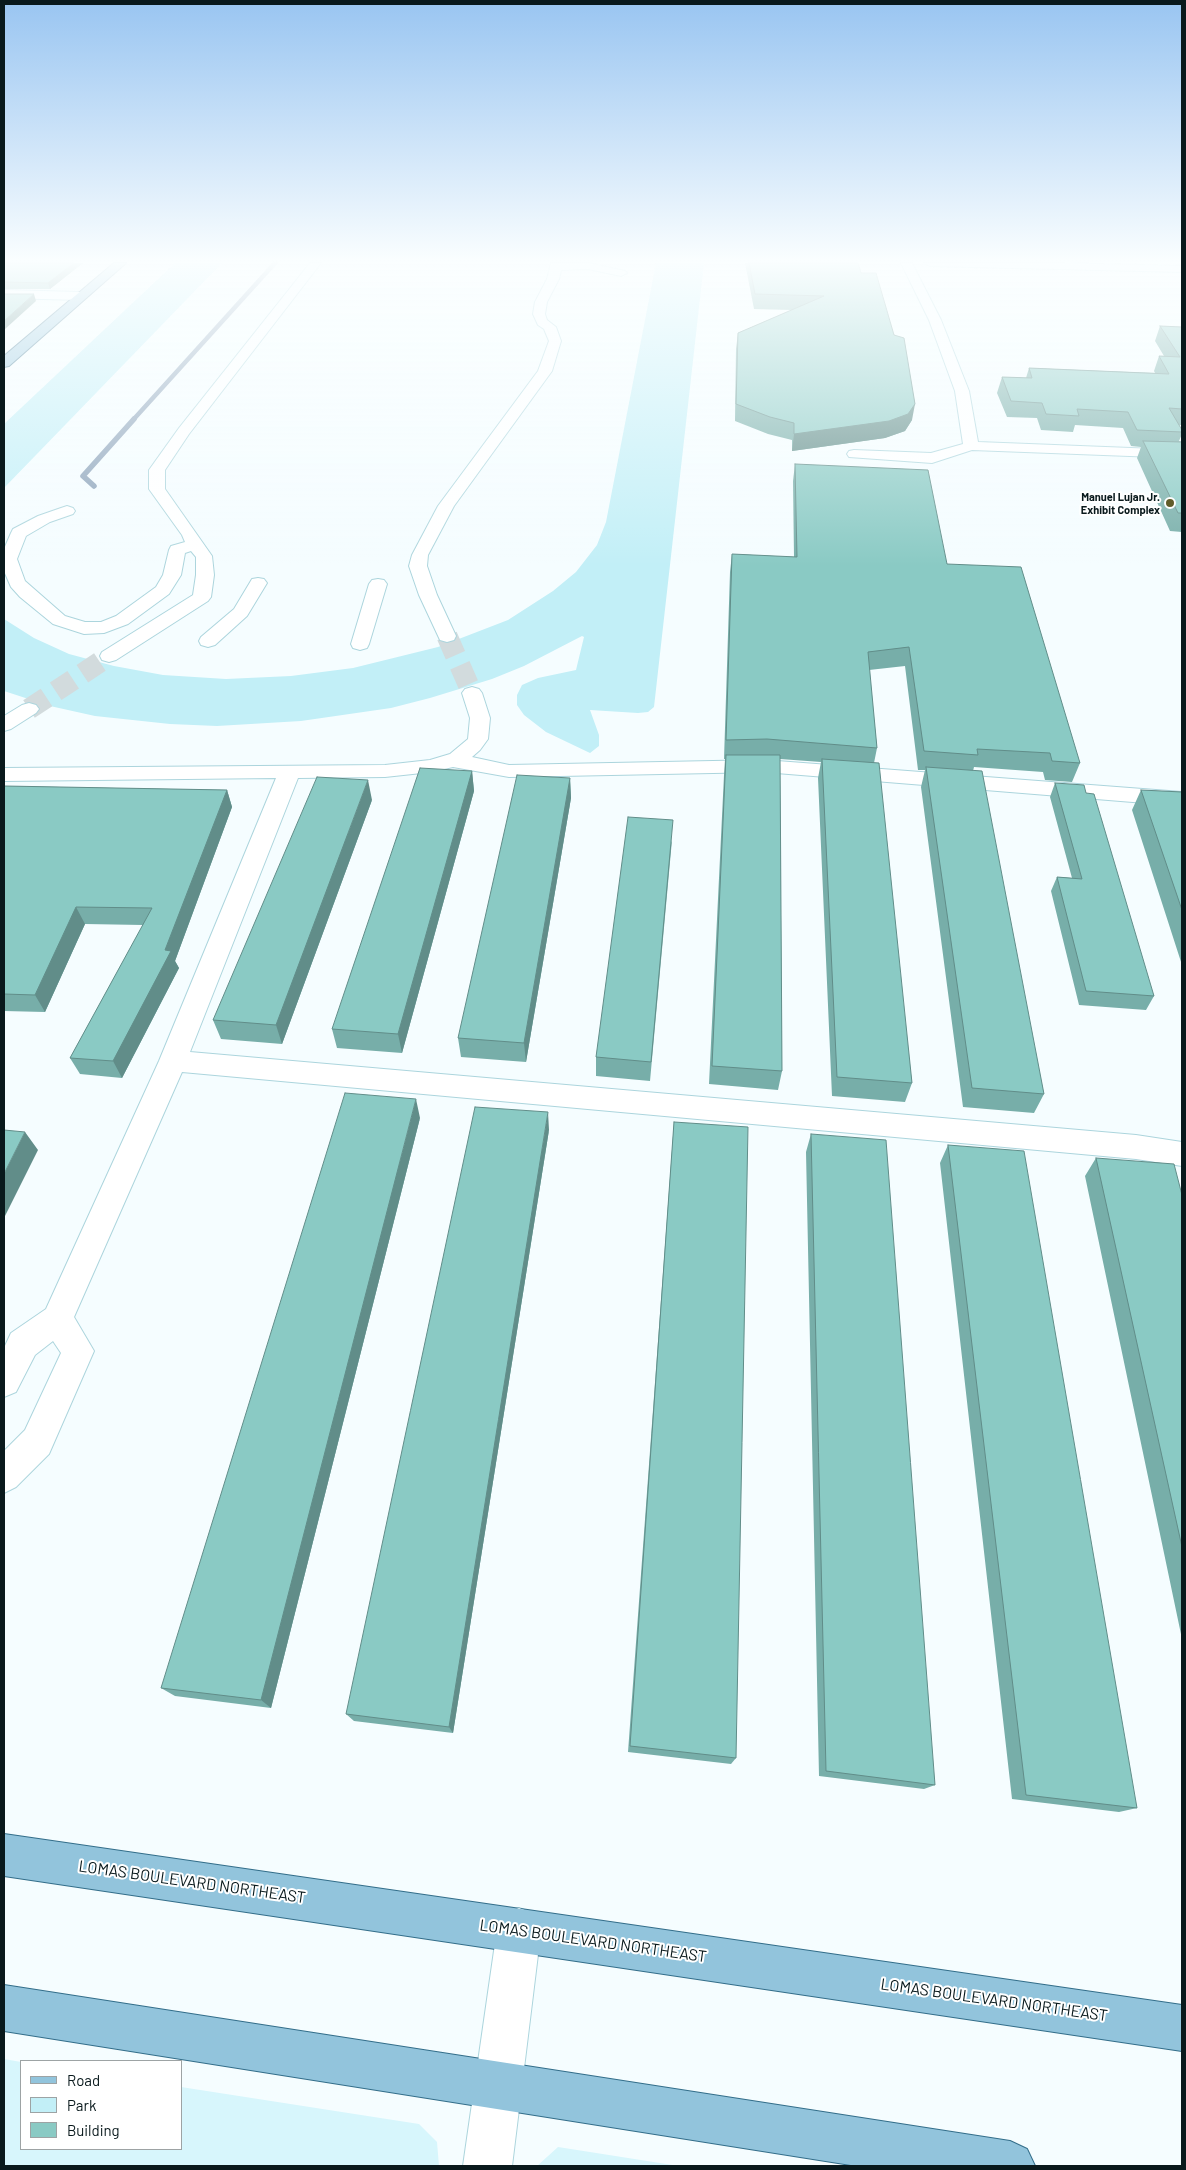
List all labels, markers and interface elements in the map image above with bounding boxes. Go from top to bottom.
place label: Manuel Lujan Jr. Exhibit Complex [1081,490,1160,516]
marker: Manuel Lujan Jr. Exhibit Complex [1164,497,1176,509]
street label: LOMAS BOULEVARD NORTHEAST [77,1857,307,1907]
street label: LOMAS BOULEVARD NORTHEAST [478,1916,708,1966]
street label: LOMAS BOULEVARD NORTHEAST [879,1975,1109,2025]
legend [20,2060,182,2150]
text: Road [67,2071,100,2089]
text: Park [67,2096,96,2114]
text: Building [67,2121,120,2139]

